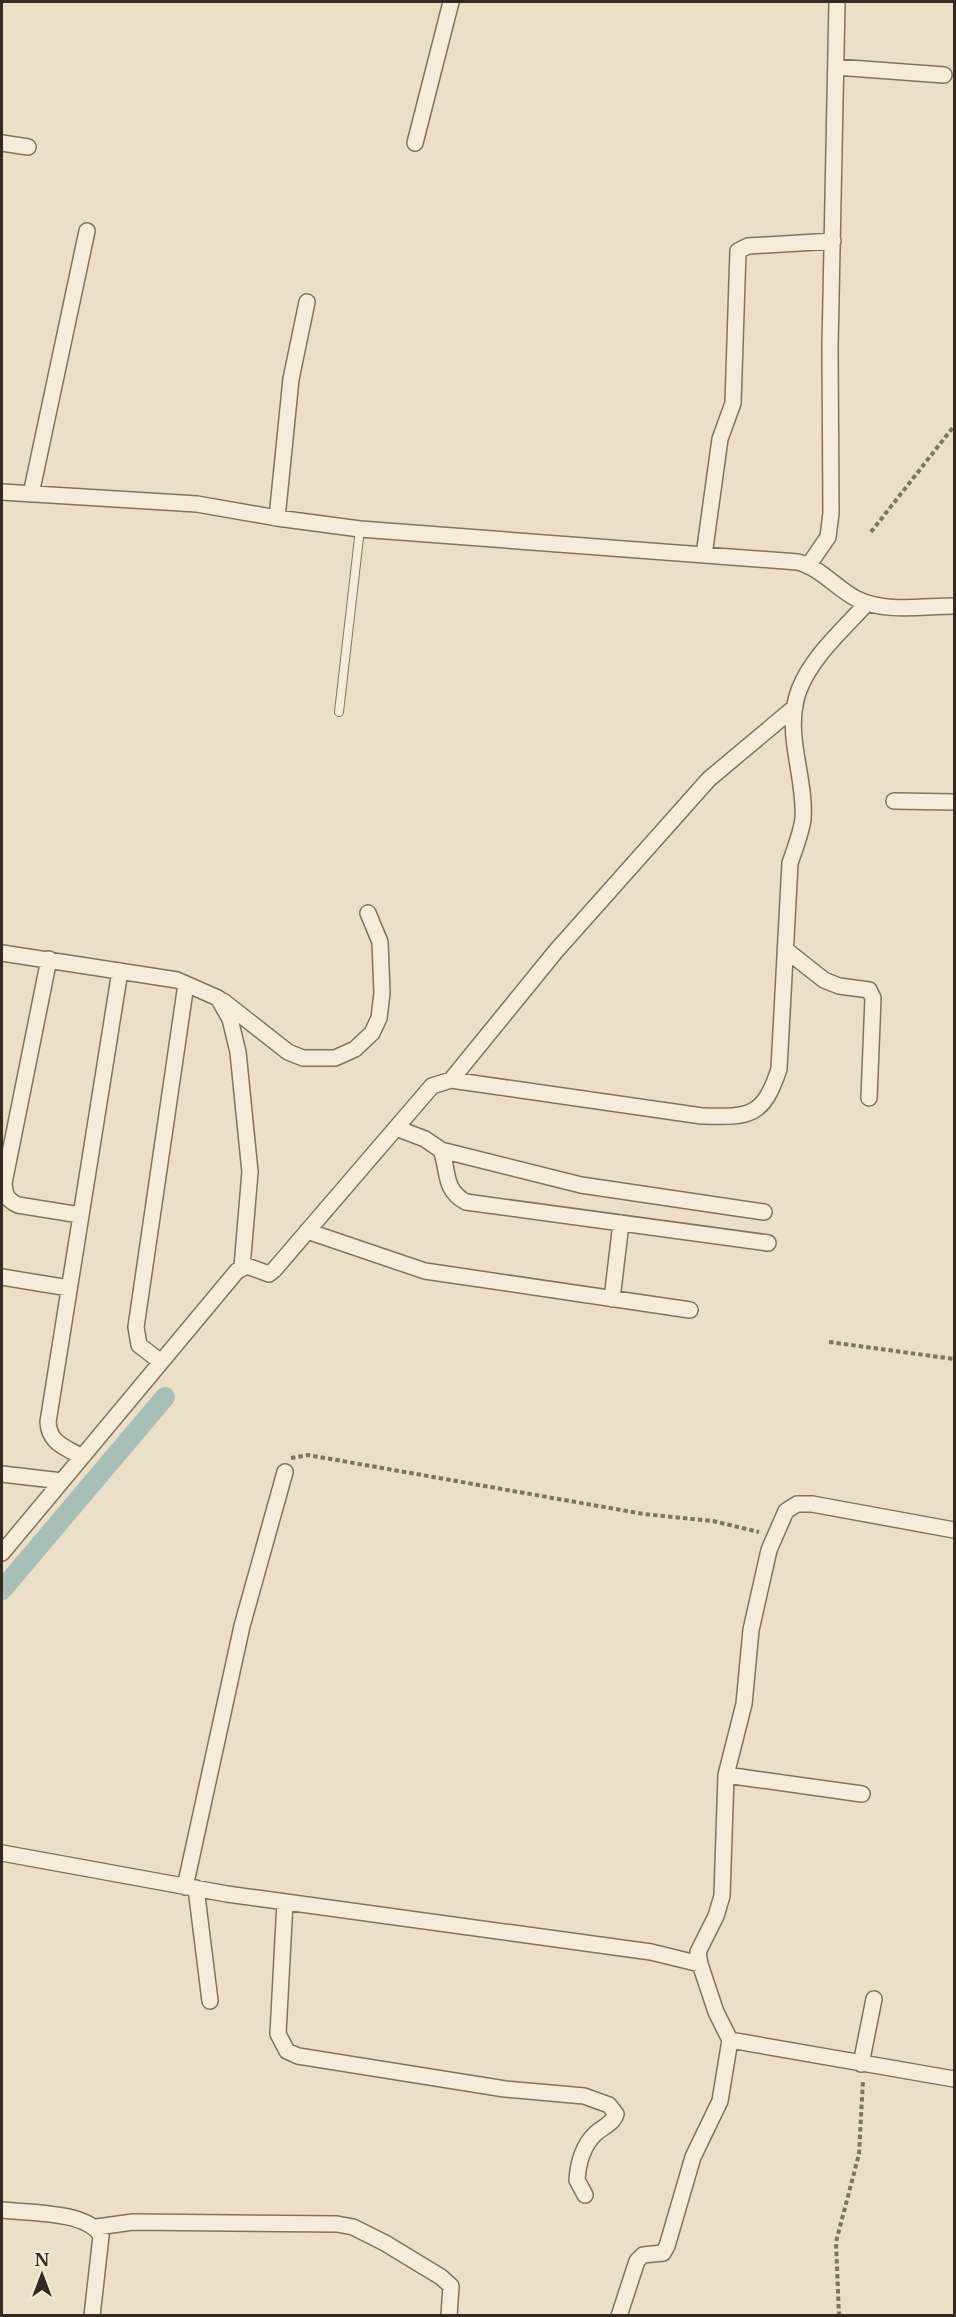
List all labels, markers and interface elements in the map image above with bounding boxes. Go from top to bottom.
north arrow [12,2245,72,2305]
text: N [34,2250,50,2270]

